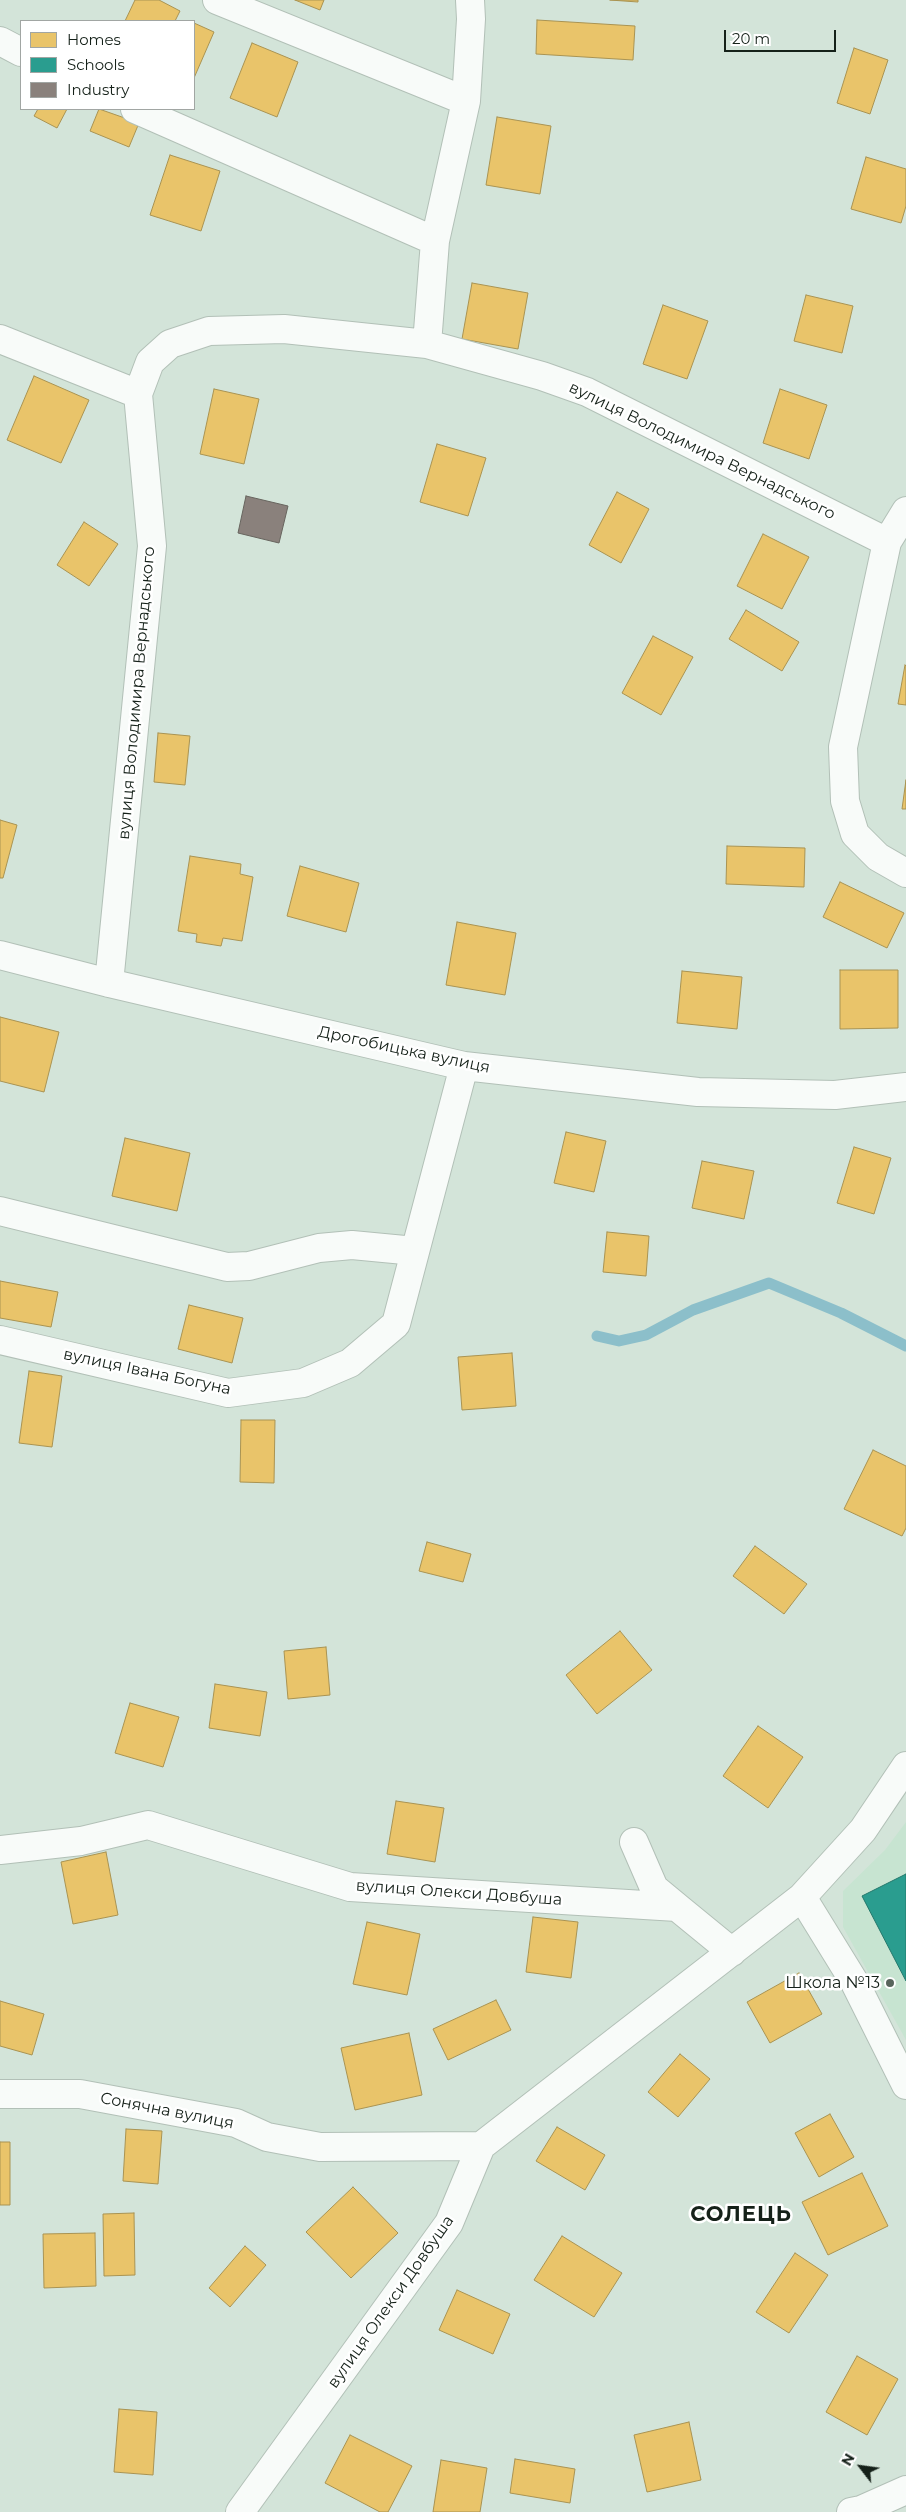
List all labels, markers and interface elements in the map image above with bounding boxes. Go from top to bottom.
legend [20,20,195,110]
scale bar [726,20,838,52]
text: 20 m [732,29,770,48]
text: Homes [67,30,121,49]
text: Schools [67,55,125,74]
text: Industry [67,80,129,99]
street label: вулиця Володимира Вернадського [566,378,838,524]
street label: вулиця Володимира Вернадського [115,546,159,840]
street label: Дрогобицька вулиця [316,1022,492,1078]
street label: вулиця Івана Богуна [61,1345,233,1399]
street label: вулиця Олекси Довбуша [355,1876,563,1910]
place label: Школа №13 [785,1973,880,1993]
marker: Школа №13 [884,1977,896,1989]
street label: Сонячна вулиця [99,2089,235,2133]
district label: СОЛЕЦЬ [689,2202,793,2228]
street label: вулиця Олекси Довбуша [324,2212,458,2392]
north arrow [836,2442,886,2492]
text: N [837,2450,859,2469]

